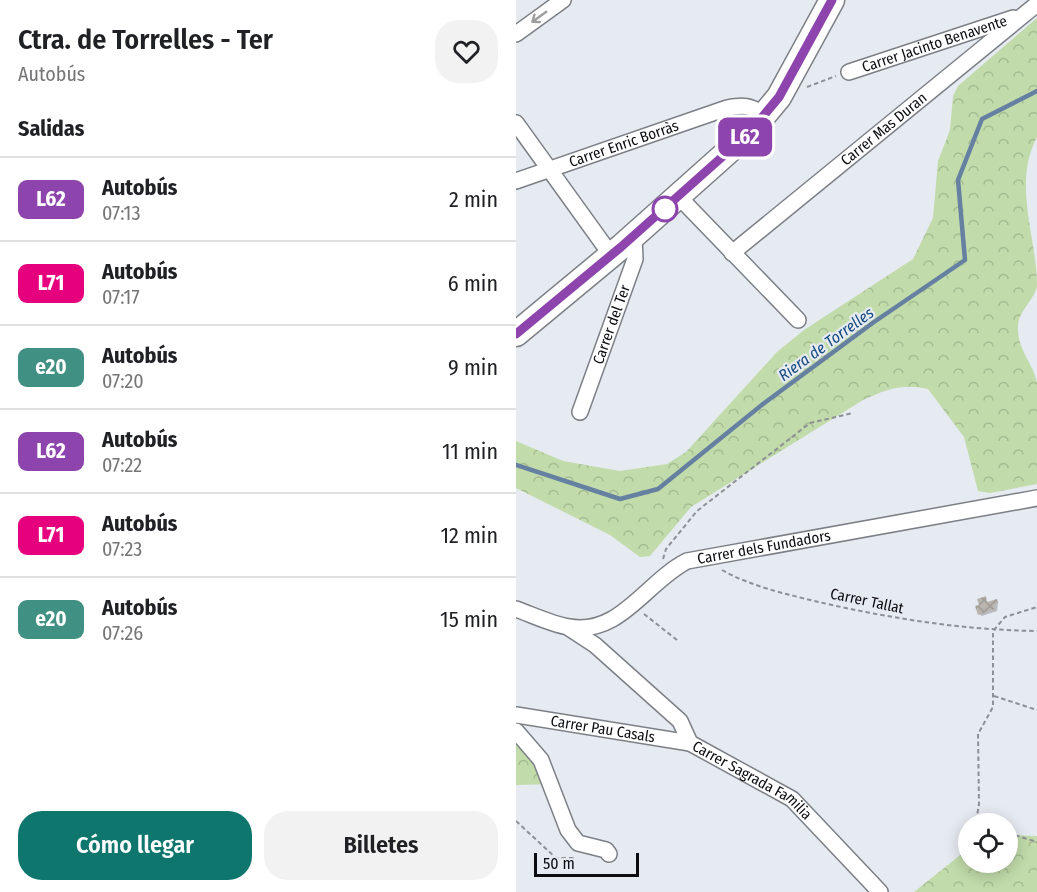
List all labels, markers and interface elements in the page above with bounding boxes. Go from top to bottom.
one-way arrow [532,11,548,23]
street label: Carrer Jacinto Benavente [860,12,1009,76]
button: heart [435,20,498,83]
text: Ctra. de Torrelles - Ter [18,23,273,56]
text: Autobús [18,62,85,86]
street label: Carrer Mas Duran [837,89,930,169]
text: Salidas [18,115,84,142]
street label: Carrer Enric Borràs [567,116,681,171]
line badge: L62 [710,118,780,156]
text: L62 [730,124,760,150]
text: Autobús [102,174,177,201]
text: L62 [36,186,66,212]
text: 2 min [449,186,498,213]
unlabelled marker [652,196,678,222]
text: 07:13 [102,201,140,225]
text: Autobús [102,258,177,285]
text: L71 [38,270,64,296]
text: 6 min [448,270,498,297]
street label: Carrer del Ter [589,282,634,367]
text: 07:17 [102,285,139,309]
water label: Riera de Torrelles [775,303,877,385]
text: Autobús [102,342,177,369]
text: e20 [35,354,67,380]
text: 9 min [448,354,498,381]
text: 07:20 [102,369,144,393]
text: Autobús [102,426,177,453]
text: L62 [36,438,66,464]
text: 11 min [442,438,498,465]
text: 07:22 [102,453,142,477]
text: Autobús [102,510,177,537]
text: L71 [38,522,64,548]
text: 12 min [440,522,498,549]
street label: Carrer dels Fundadors [696,526,832,568]
text: 07:23 [102,537,142,561]
street label: Carrer Tallat [829,584,905,618]
text: Autobús [102,594,177,621]
text: e20 [35,606,67,632]
text: 15 min [440,606,498,633]
text: 07:26 [102,621,143,645]
street label: Carrer Pau Casals [549,712,656,746]
street label: Carrer Sagrada Familia [689,737,816,823]
button: Cómo llegar [18,811,252,880]
button: Billetes [264,811,498,880]
map controls [958,813,1018,873]
button: locate [958,813,1018,873]
scale bar [534,850,639,878]
text: 50 m [543,854,575,873]

